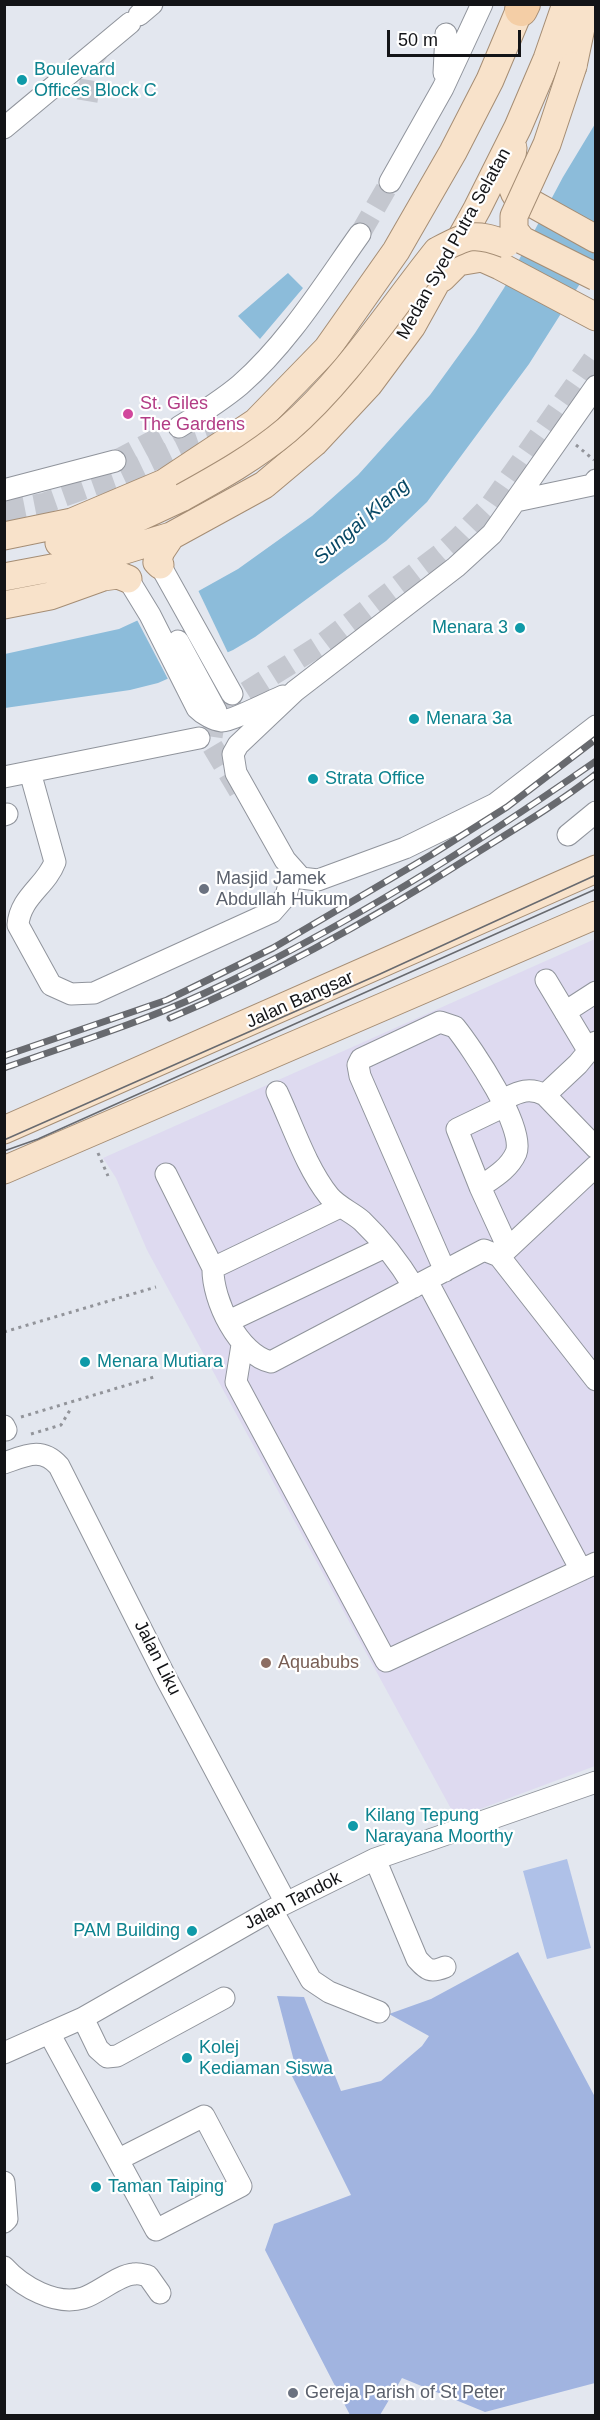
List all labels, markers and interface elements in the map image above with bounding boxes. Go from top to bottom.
scale bar [390,18,524,56]
text: 50 m [398,30,438,50]
place label: Boulevard Offices Block C [34,59,157,101]
marker: Boulevard Offices Block C [15,73,29,87]
street label: Medan Syed Putra Selatan [392,145,516,343]
place label: St. Giles The Gardens [140,393,245,436]
marker: St. Giles The Gardens [121,407,135,421]
water label: Sungai Klang [309,474,415,570]
place label: Menara 3 [432,617,508,639]
marker: Menara 3 [513,621,527,635]
place label: Menara 3a [426,708,512,730]
marker: Menara 3a [407,712,421,726]
place label: Strata Office [325,768,425,790]
marker: Strata Office [306,772,320,786]
place label: Masjid Jamek Abdullah Hukum [216,868,348,910]
marker: Masjid Jamek Abdullah Hukum [197,882,211,896]
street label: Jalan Bangsar [243,967,357,1033]
place label: Menara Mutiara [97,1351,223,1373]
marker: Menara Mutiara [78,1355,92,1369]
street label: Jalan Liku [129,1617,185,1699]
place label: Aquabubs [278,1652,359,1674]
marker: Aquabubs [259,1656,273,1670]
place label: Kilang Tepung Narayana Moorthy [365,1805,513,1848]
marker: Kilang Tepung Narayana Moorthy [346,1819,360,1833]
street label: Jalan Tandok [241,1867,345,1935]
place label: PAM Building [73,1920,180,1942]
marker: PAM Building [185,1924,199,1938]
place label: Kolej Kediaman Siswa [199,2037,333,2080]
marker: Kolej Kediaman Siswa [180,2051,194,2065]
place label: Taman Taiping [108,2176,224,2198]
marker: Taman Taiping [89,2180,103,2194]
place label: Gereja Parish of St Peter [305,2382,505,2404]
marker: Gereja Parish of St Peter [286,2386,300,2400]

